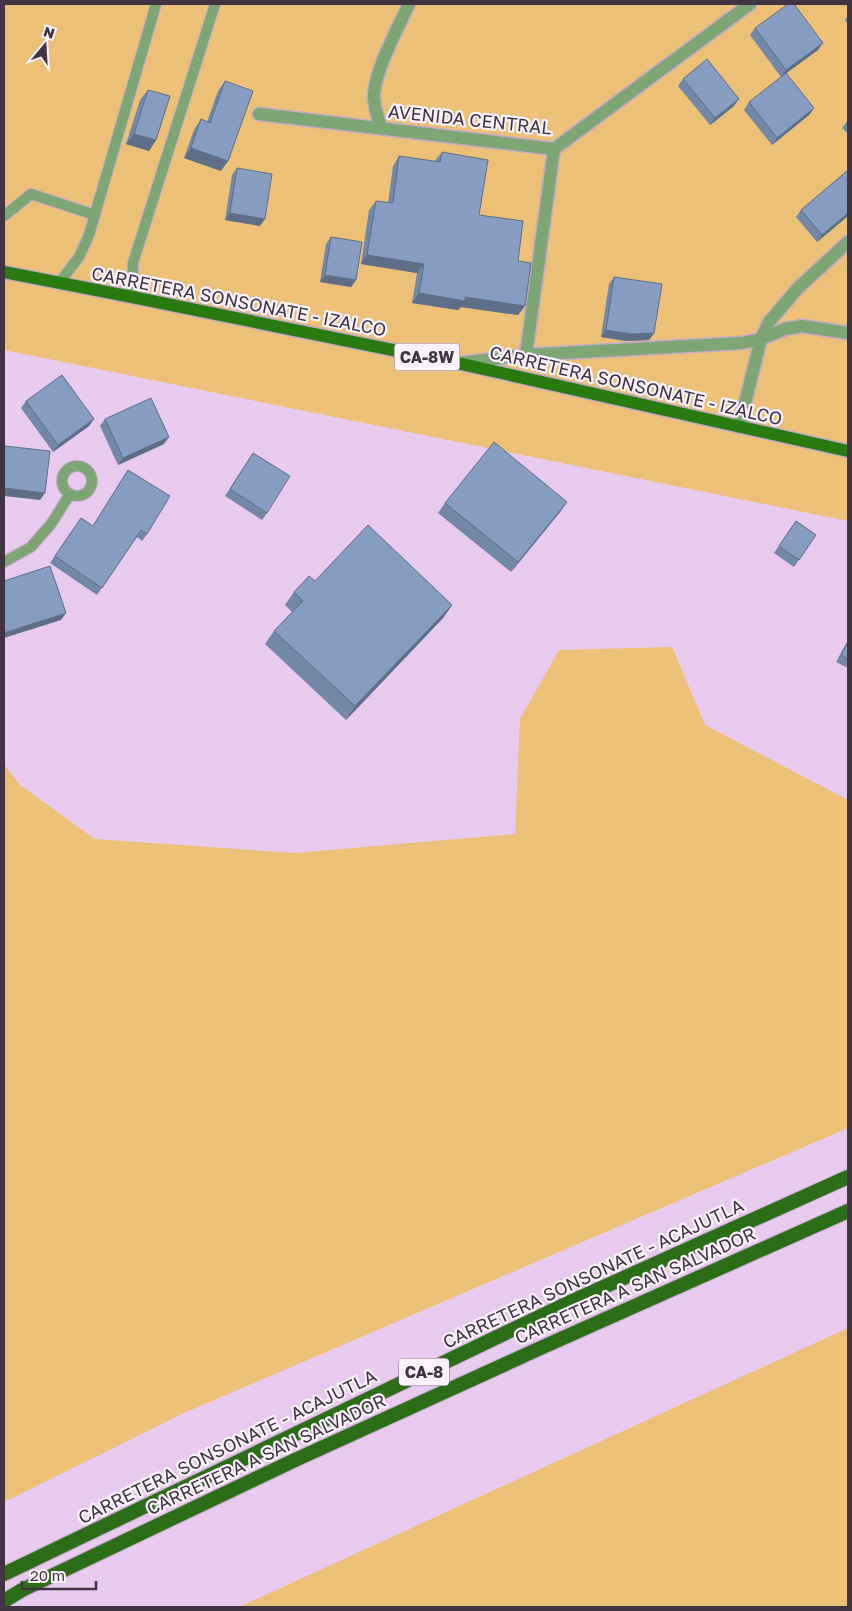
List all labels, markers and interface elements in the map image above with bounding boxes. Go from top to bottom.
north arrow [20,20,70,70]
text: N [41,22,57,42]
street label: AVENIDA CENTRAL [387,99,553,139]
street label: CARRETERA SONSONATE - IZALCO [90,262,388,340]
street label: CARRETERA SONSONATE - IZALCO [487,341,785,429]
road number: CA-8W [394,344,460,371]
street label: CARRETERA SONSONATE - ACAJUTLA [439,1193,747,1353]
street label: CARRETERA A SAN SALVADOR [511,1222,759,1348]
road number: CA-8 [399,1358,449,1385]
street label: CARRETERA SONSONATE - ACAJUTLA [74,1364,380,1528]
street label: CARRETERA A SAN SALVADOR [143,1389,389,1519]
scale bar [22,1558,96,1590]
text: 20 m [30,1566,65,1584]

